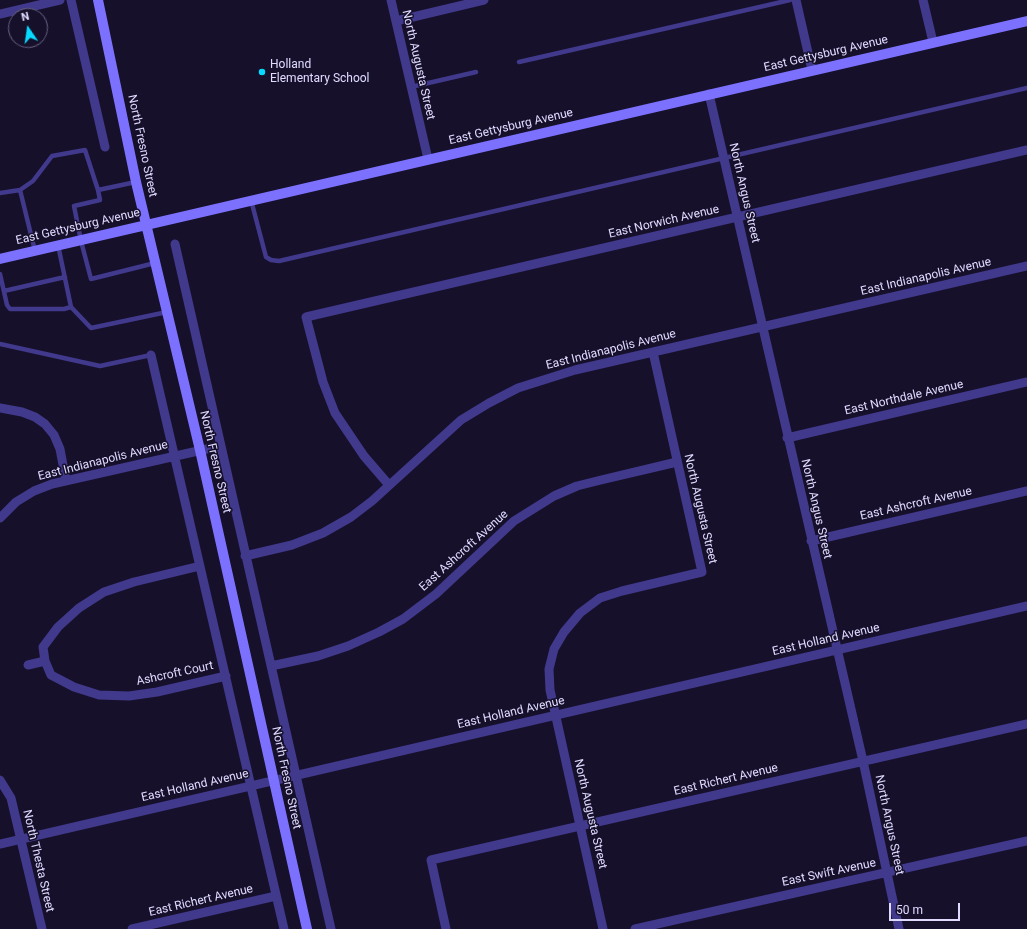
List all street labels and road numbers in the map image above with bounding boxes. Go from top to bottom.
street label: North Augusta Street [398,9,438,121]
street label: East Gettysburg Avenue [763,33,889,75]
street label: North Fresno Street [124,93,160,199]
street label: East Gettysburg Avenue [448,106,574,148]
street label: North Angus Street [726,142,762,244]
street label: East Norwich Avenue [607,202,721,242]
street label: East Gettysburg Avenue [15,206,141,248]
street label: East Indianapolis Avenue [859,255,993,299]
street label: East Indianapolis Avenue [544,327,678,373]
street label: East Northdale Avenue [843,377,965,419]
street label: North Fresno Street [196,410,234,514]
street label: East Indianapolis Avenue [36,438,170,484]
street label: North Augusta Street [680,453,720,565]
street label: North Angus Street [798,458,834,560]
street label: East Ashcroft Avenue [859,484,973,524]
street label: East Ashcroft Avenue [417,507,511,595]
street label: East Holland Avenue [771,621,881,659]
street label: Ashcroft Court [135,659,215,689]
street label: East Holland Avenue [456,694,566,732]
street label: North Fresno Street [268,725,304,831]
street label: North Augusta Street [570,758,610,870]
street label: East Richert Avenue [672,761,780,799]
street label: East Holland Avenue [140,767,250,805]
street label: North Angus Street [871,774,907,876]
street label: North Thesta Street [19,808,57,914]
street label: East Swift Avenue [781,856,877,890]
street label: East Richert Avenue [147,882,255,920]

